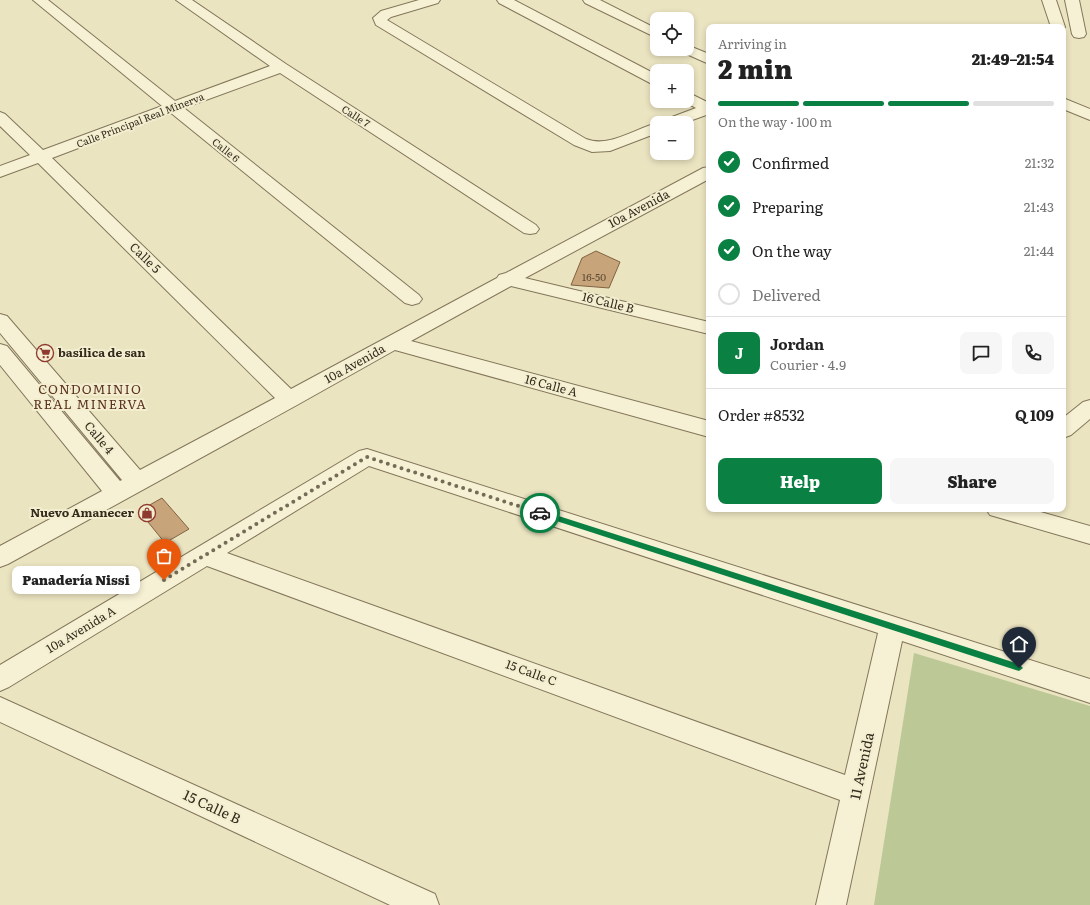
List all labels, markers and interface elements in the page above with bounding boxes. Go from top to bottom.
map controls [650,12,694,160]
button: locate [650,12,694,56]
text: Arriving in [718,34,787,53]
text: 21:49–21:54 [972,47,1054,70]
text: 2 min [718,48,793,87]
button: + [650,64,694,108]
street label: Calle Principal Real Minerva [74,88,206,151]
street label: Calle 7 [339,101,373,130]
text: On the way · 100 m [718,112,832,131]
button: − [650,116,694,160]
street label: Calle 6 [209,134,244,166]
icon: check [718,151,740,173]
text: Confirmed [752,151,829,174]
text: 21:32 [1025,153,1054,172]
street label: 10a Avenida [605,184,673,232]
icon: check [718,195,740,217]
text: Preparing [752,195,823,218]
text: 21:43 [1024,197,1054,216]
street label: Calle 5 [126,238,165,277]
icon: check [718,239,740,261]
text: On the way [752,239,832,262]
text: 21:44 [1024,241,1054,260]
house number: 16-50 [582,269,606,284]
text: Delivered [752,283,821,306]
street label: 16 Calle B [580,287,636,317]
text: Jordan [770,332,824,355]
button: chat [960,332,1002,374]
button: phone [1012,332,1054,374]
street label: 10a Avenida [321,339,389,387]
text: J [735,341,743,364]
supermarket icon: basílica de san [35,343,55,363]
place label: basílica de san [58,343,146,361]
text: Courier · 4.9 [770,355,846,374]
street label: 16 Calle A [523,369,580,401]
district label: CONDOMINIO REAL MINERVA [33,379,147,413]
text: Order #8532 [718,403,804,426]
text: Q 109 [1015,403,1054,426]
street label: Calle 4 [81,417,119,458]
button: Help [718,458,882,504]
button: Share [890,458,1054,504]
courier [520,493,560,533]
icon: car [529,502,551,524]
place label: Nuevo Amanecer [30,503,134,521]
shop icon: Nuevo Amanecer [137,503,157,523]
pin [147,539,181,580]
icon: bag [153,545,175,567]
callout: Panadería Nissi [12,566,140,594]
text: Panadería Nissi [22,570,130,589]
street label: 10a Avenida A [42,601,119,657]
pin [1002,627,1036,668]
icon: home [1008,633,1030,655]
street label: 15 Calle C [503,655,559,690]
street label: 11 Avenida [844,730,878,801]
street label: 15 Calle B [180,784,244,828]

